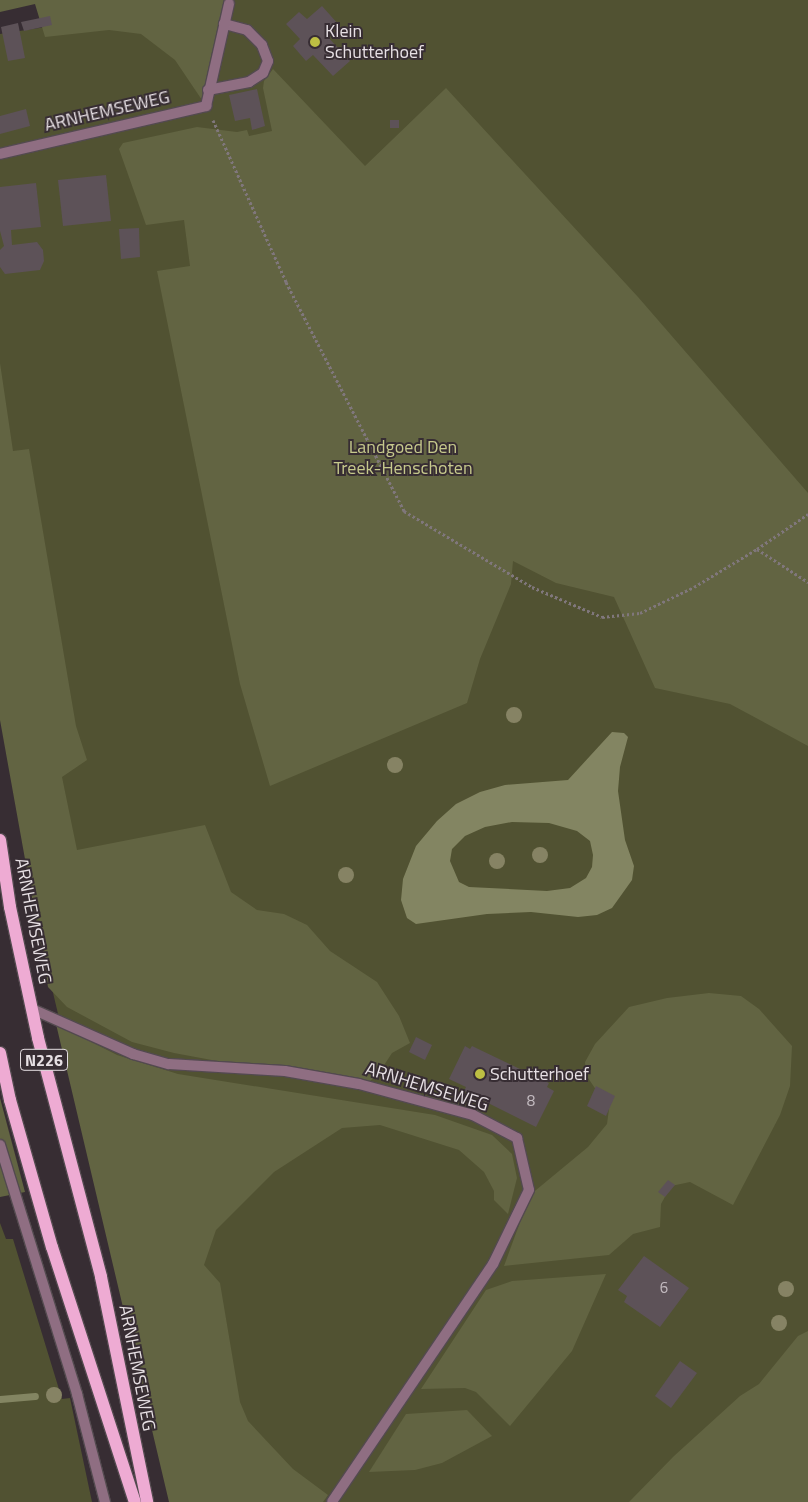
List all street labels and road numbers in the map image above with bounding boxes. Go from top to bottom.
street label: ARNHEMSEWEG [42,86,172,136]
street label: ARNHEMSEWEG [10,856,56,986]
road number: N226 [19,1046,69,1074]
street label: ARNHEMSEWEG [363,1058,491,1116]
street label: ARNHEMSEWEG [114,1303,160,1433]

